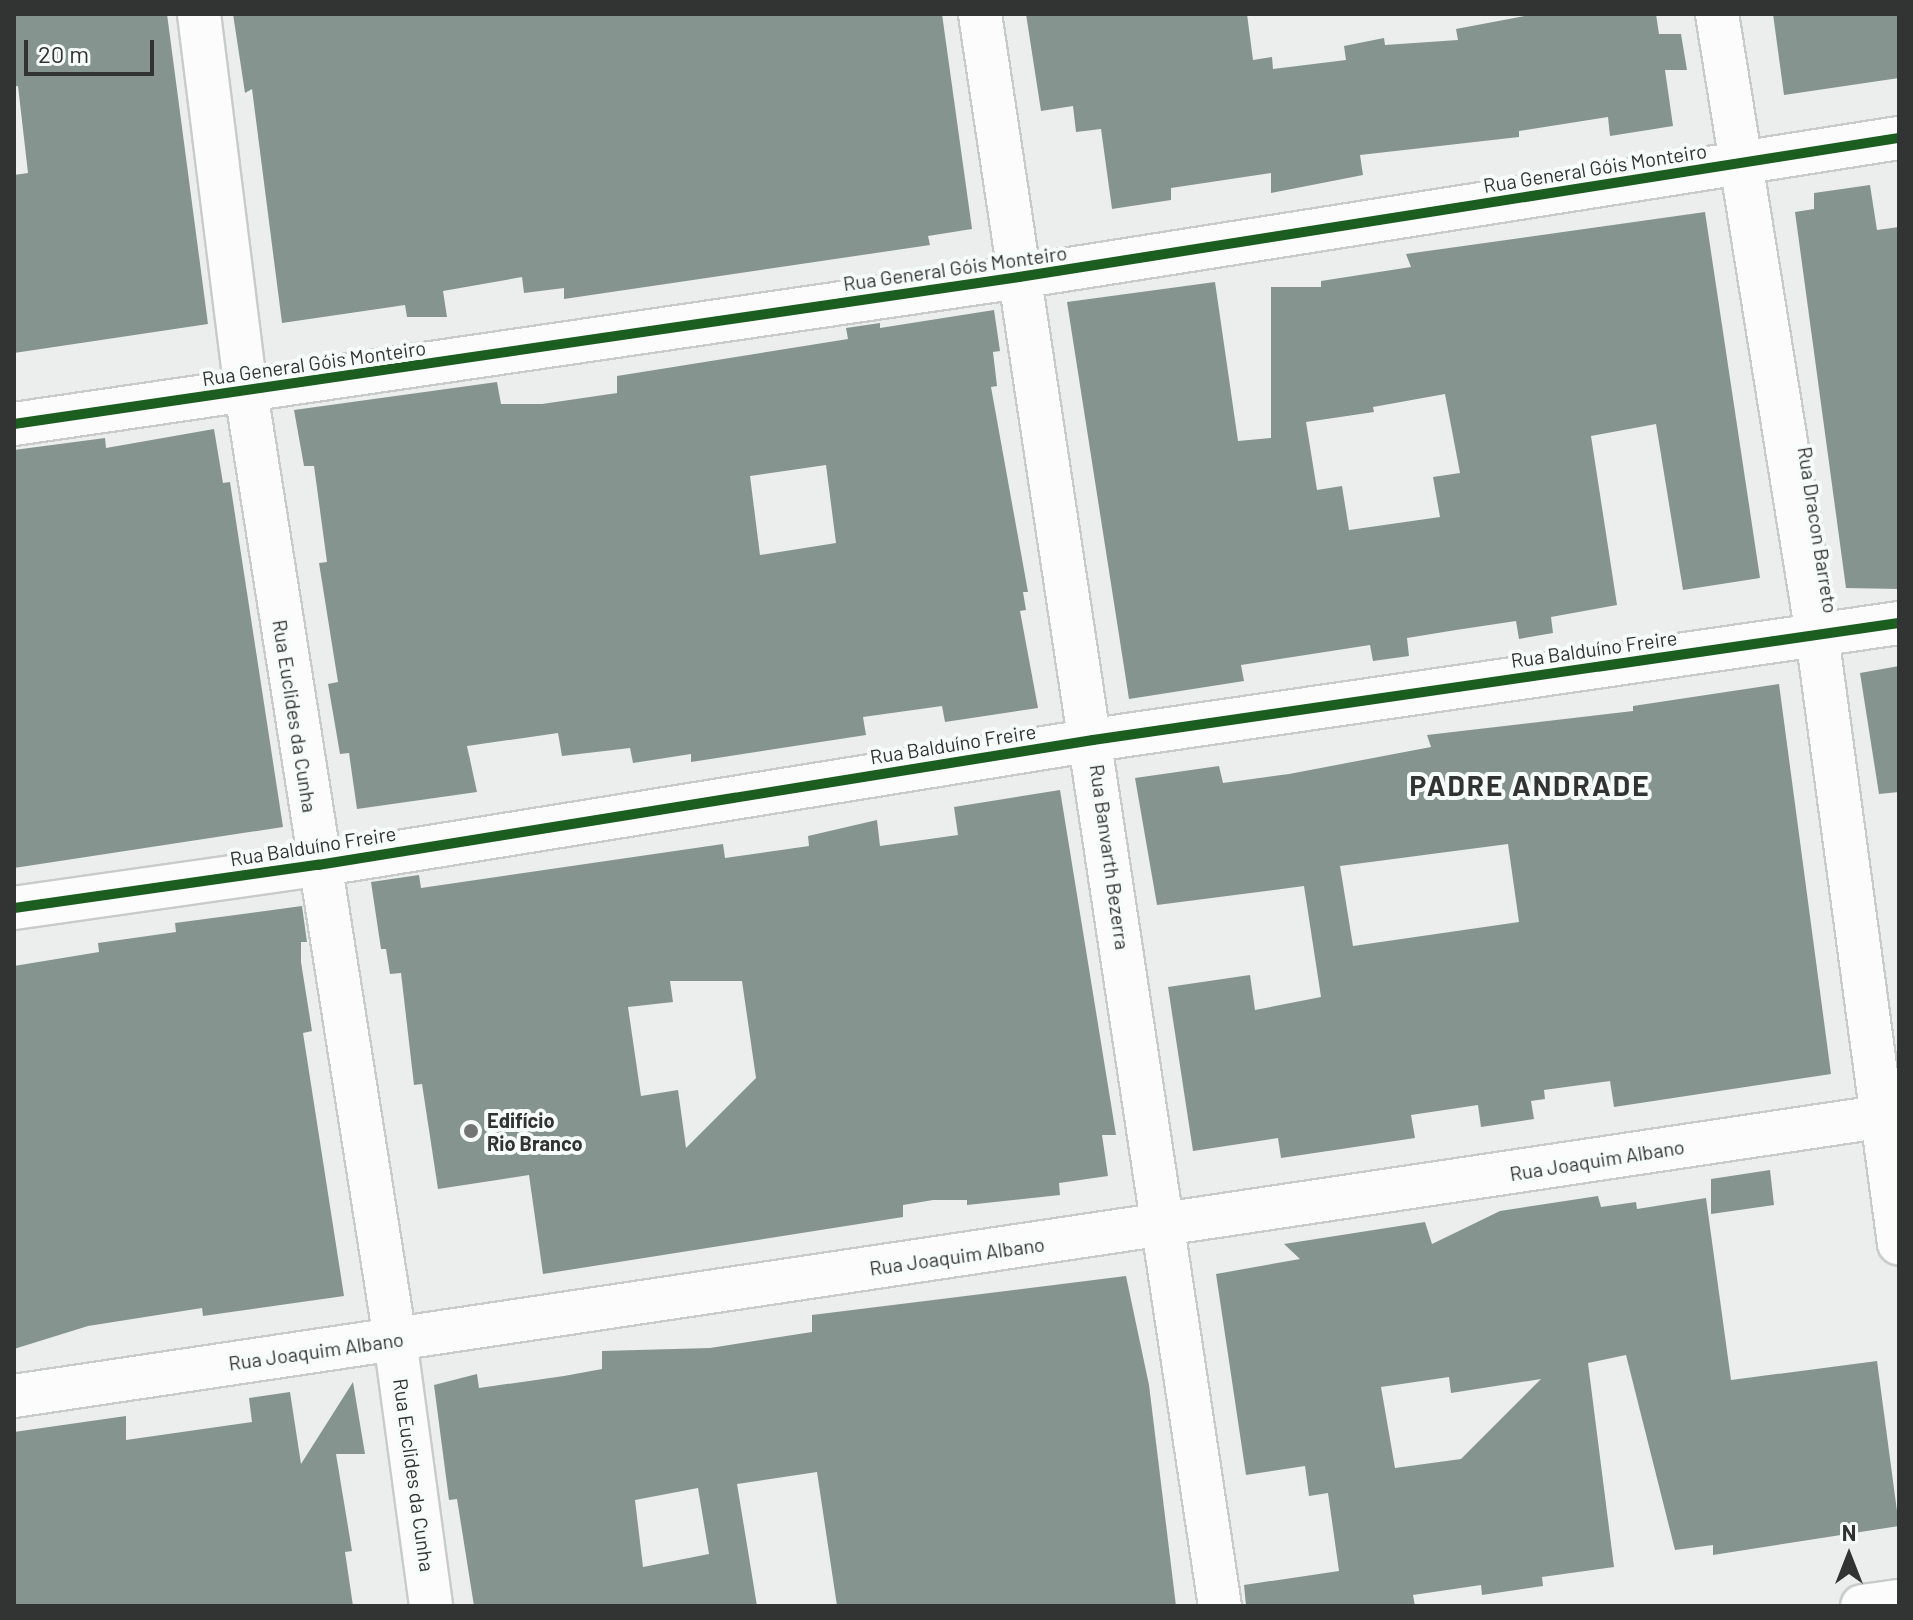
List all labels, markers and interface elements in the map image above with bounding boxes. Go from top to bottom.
scale bar [28,24,158,74]
text: 20 m [38,39,89,68]
street label: Rua General Góis Monteiro [1482,138,1708,198]
street label: Rua General Góis Monteiro [841,240,1069,296]
street label: Rua General Góis Monteiro [200,335,428,391]
street label: Rua Dracon Barreto [1793,445,1843,615]
street label: Rua Euclides da Cunha [268,618,322,814]
street label: Rua Balduíno Freire [1509,625,1679,673]
street label: Rua Balduíno Freire [868,719,1038,769]
street label: Rua Banvarth Bezerra [1085,763,1135,951]
district label: PADRE ANDRADE [1410,768,1650,802]
street label: Rua Balduíno Freire [228,821,398,871]
place label: Edifício Rio Branco [487,1108,583,1155]
marker: Edifício Rio Branco [462,1122,480,1140]
street label: Rua Joaquim Albano [1508,1134,1686,1186]
street label: Rua Joaquim Albano [868,1232,1046,1280]
street label: Rua Joaquim Albano [227,1327,405,1375]
street label: Rua Euclides da Cunha [389,1377,439,1573]
north arrow [1809,1516,1889,1596]
text: N [1842,1519,1856,1545]

